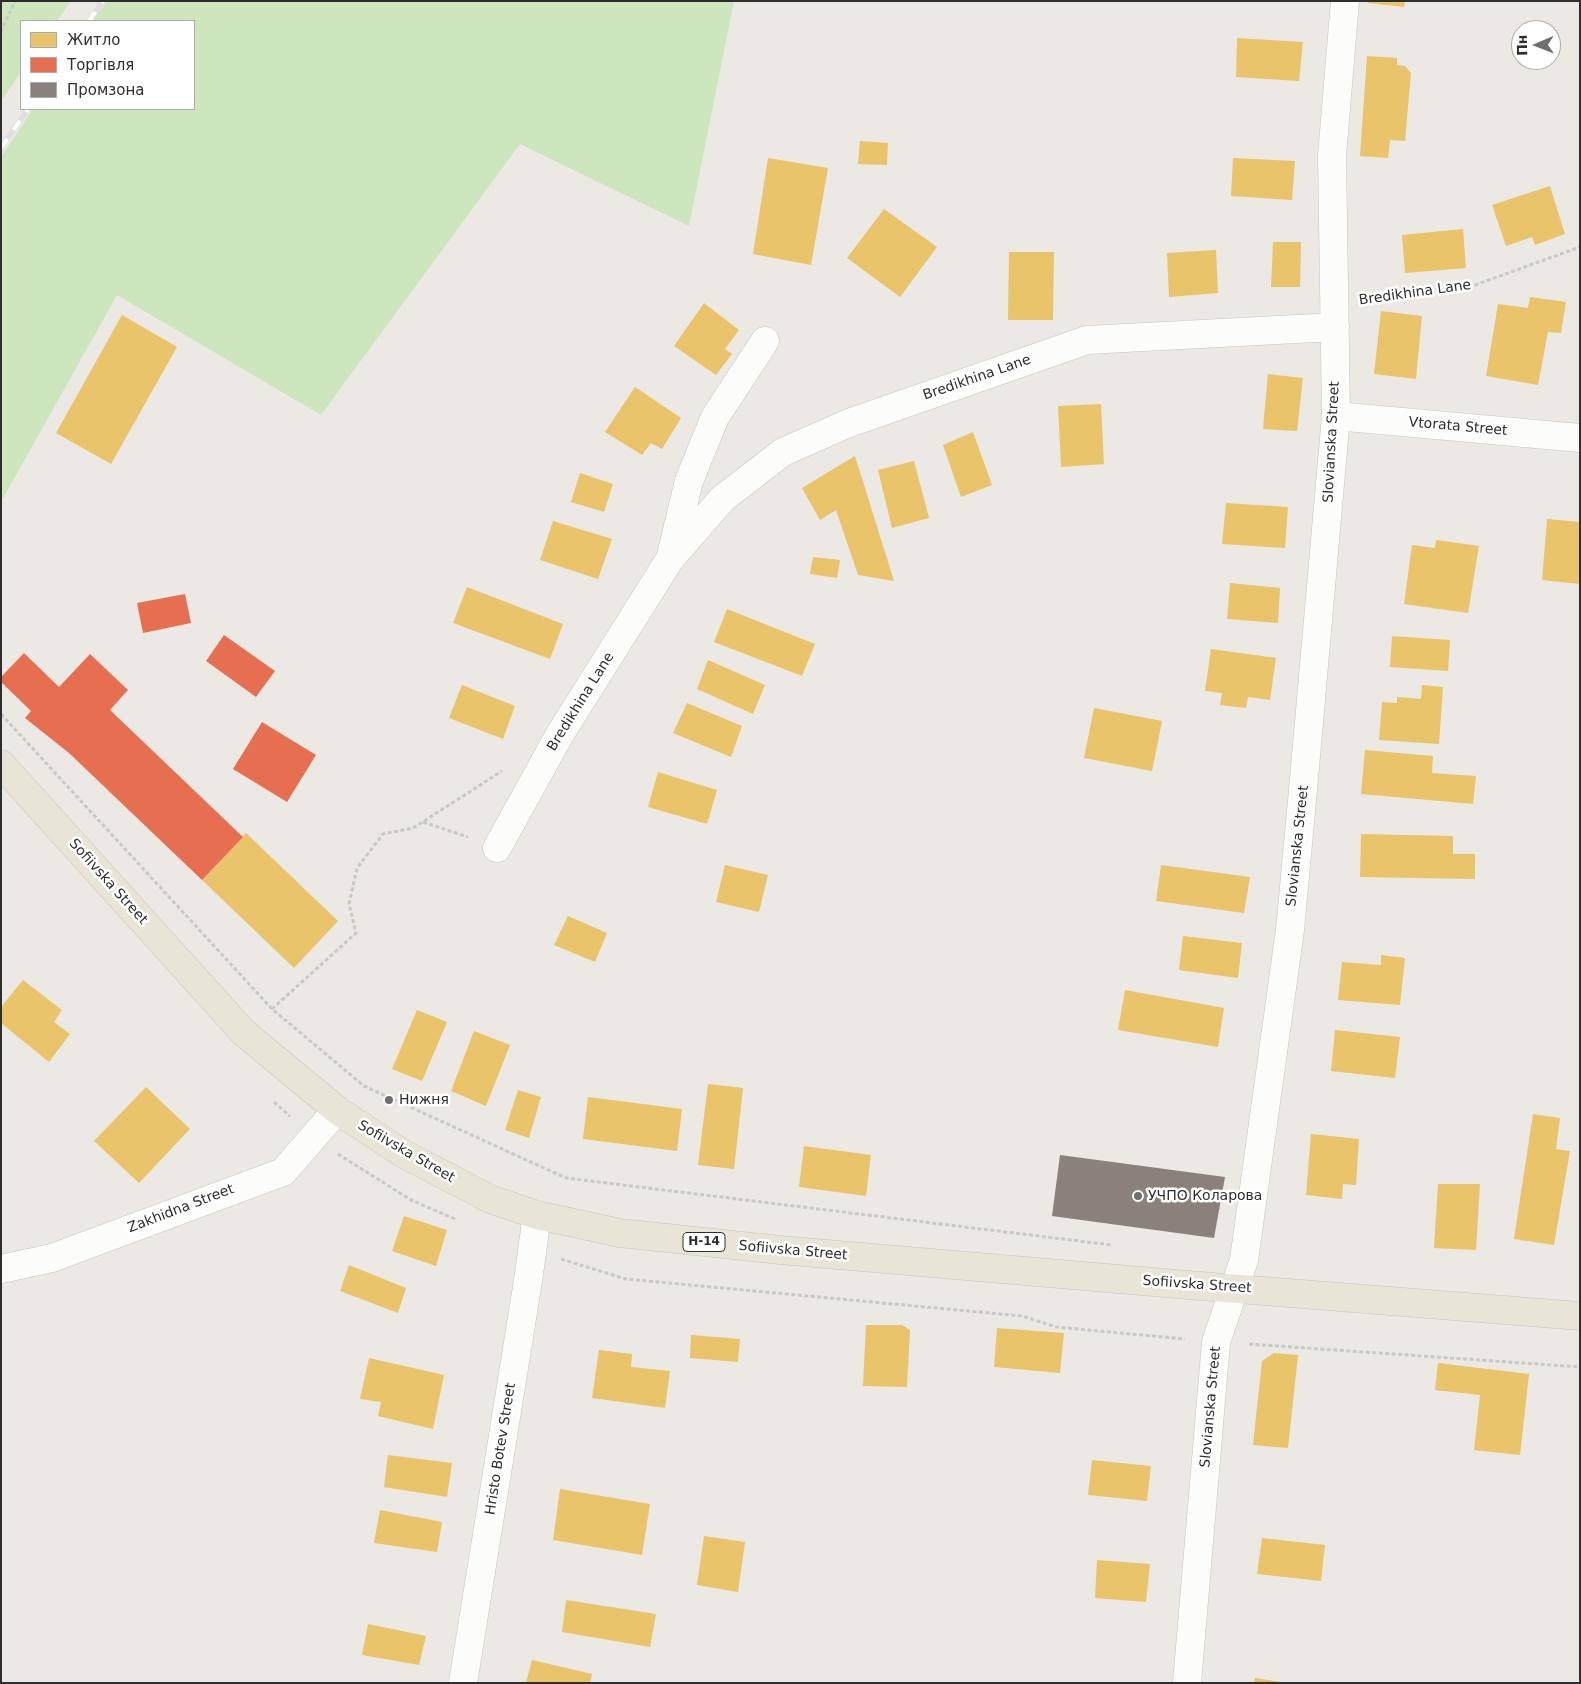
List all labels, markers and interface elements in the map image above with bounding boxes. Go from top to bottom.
legend [20,20,195,110]
north arrow [1511,20,1561,70]
text: Житло [67,31,120,49]
text: Пн [1514,34,1530,56]
text: Торгівля [67,56,134,74]
text: Промзона [67,81,144,99]
street label: Bredikhina Lane [1358,277,1472,309]
street label: Bredikhina Lane [921,352,1033,404]
street label: Slovianska Street [1320,381,1344,503]
street label: Vtorata Street [1408,414,1508,440]
street label: Bredikhina Lane [544,650,618,754]
street label: Slovianska Street [1283,785,1313,907]
street label: Sofiivska Street [65,836,151,928]
place label: Нижня [399,1092,449,1108]
marker: Нижня [383,1094,395,1106]
street label: Sofiivska Street [355,1117,457,1187]
street label: Zakhidna Street [126,1181,236,1237]
place label: УЧПО Коларова [1148,1188,1262,1204]
marker: УЧПО Коларова [1132,1190,1144,1202]
road number: Н-14 [683,1232,725,1252]
street label: Sofiivska Street [738,1238,848,1264]
street label: Sofiivska Street [1142,1273,1252,1297]
street label: Slovianska Street [1197,1346,1225,1468]
street label: Hristo Botev Street [482,1382,520,1516]

